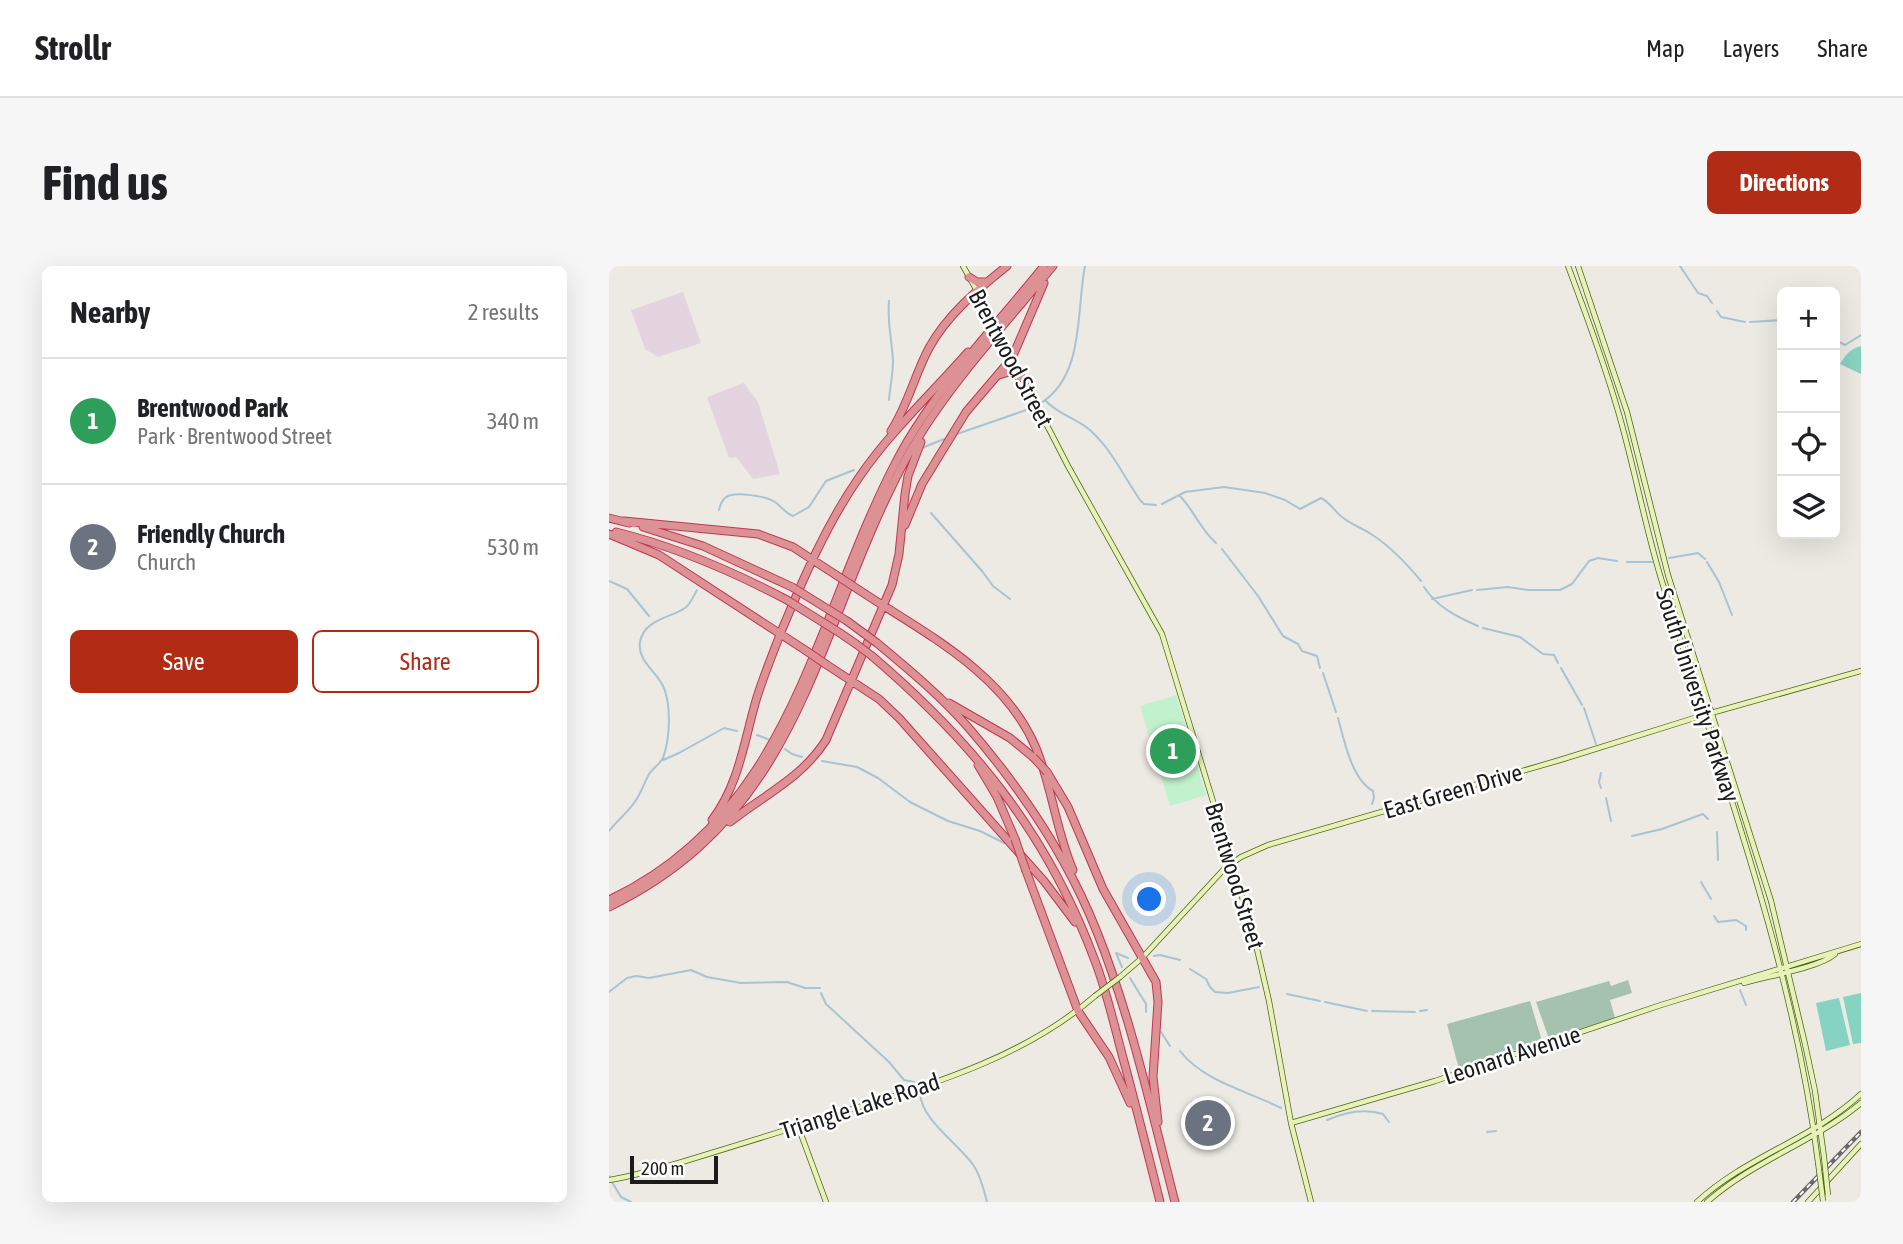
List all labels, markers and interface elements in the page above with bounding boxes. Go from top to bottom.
text: Strollr [35,29,111,67]
text: Map [1646,35,1685,62]
text: Layers [1723,35,1779,62]
text: Share [1817,35,1868,62]
button: Directions [1707,151,1861,214]
text: Find us [42,154,168,210]
street label: Brentwood Street [963,285,1059,431]
map controls [1777,287,1840,539]
button: + [1777,287,1840,350]
text: Nearby [70,295,150,329]
text: 2 results [468,299,539,325]
button: − [1777,350,1840,413]
text: Brentwood Park [137,393,288,423]
text: 1 [88,408,98,434]
text: 340 m [487,408,539,434]
button: locate [1777,413,1840,476]
text: Park · Brentwood Street [137,423,332,449]
button: layers [1777,476,1840,539]
text: Friendly Church [137,519,285,549]
text: 2 [88,534,98,560]
text: 530 m [487,534,539,560]
text: Church [137,549,196,575]
street label: South University Parkway [1651,585,1745,805]
button: Save [70,630,298,693]
button: Share [312,630,539,693]
pin: 1 [1150,725,1196,777]
street label: East Green Drive [1381,758,1525,824]
street label: Brentwood Street [1200,799,1270,953]
your location [1132,882,1166,916]
street label: Leonard Avenue [1440,1020,1584,1090]
street label: Triangle Lake Road [777,1068,943,1144]
pin: 2 [1185,1097,1231,1149]
scale bar [630,1153,717,1185]
text: 200 m [641,1157,684,1179]

